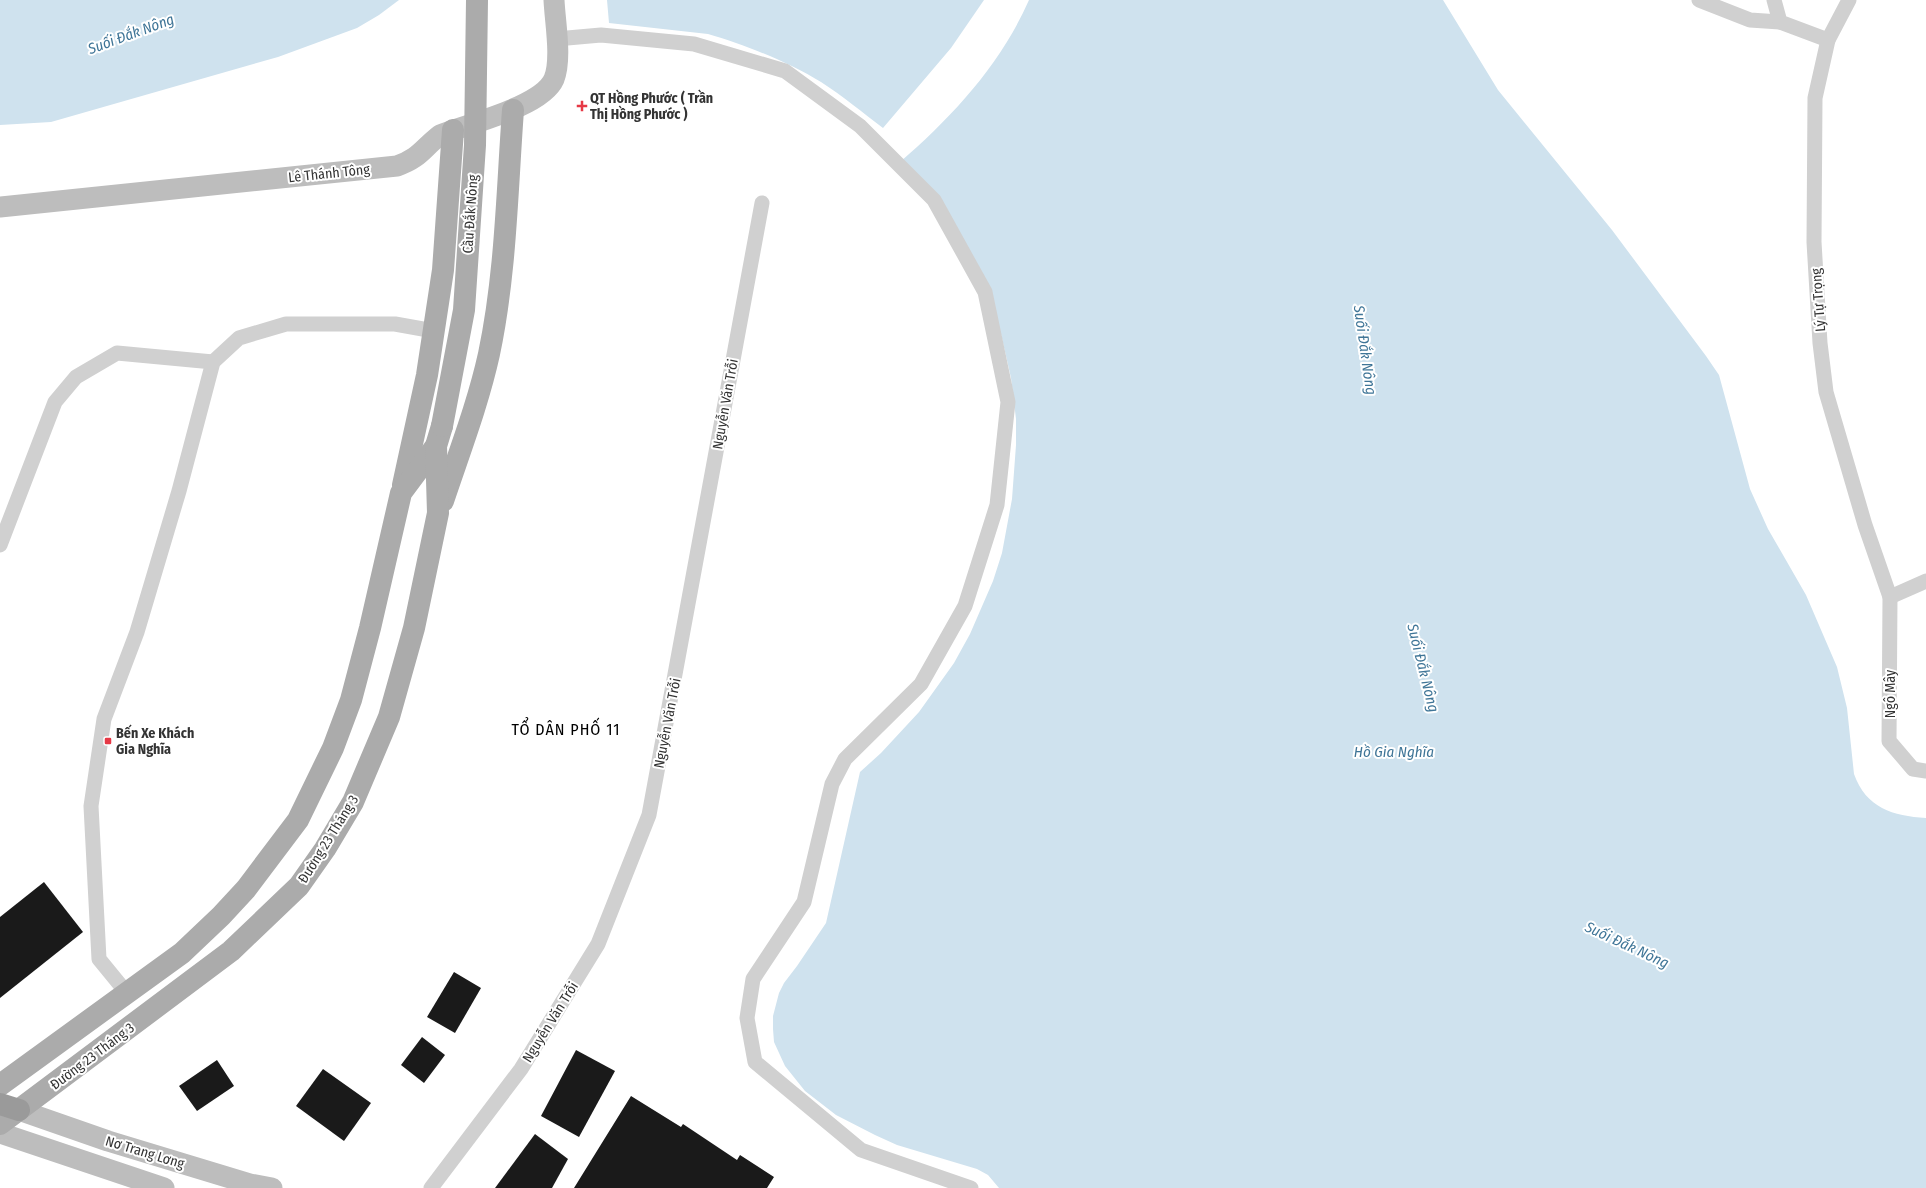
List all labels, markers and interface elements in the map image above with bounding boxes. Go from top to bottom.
water label: Suối Đắk Nông [84,10,177,58]
place label: QT Hồng Phước ( Trần Thị Hồng Phước ) [590,89,713,123]
marker: QT Hồng Phước ( Trần Thị Hồng Phước ) [577,101,587,111]
street label: Lê Thánh Tông [287,161,371,186]
street label: Cầu Đắk Nông [458,174,482,254]
street label: Lý Tự Trọng [1808,267,1829,332]
water label: Suối Đắk Nông [1350,303,1380,396]
street label: Nguyễn Văn Trỗi [709,358,742,451]
water label: Suối Đắk Nông [1403,621,1443,714]
street label: Ngô Mây [1882,669,1899,718]
street label: Nguyễn Văn Trỗi [650,677,685,770]
district label: TỔ DÂN PHỐ 11 [512,717,620,739]
place label: Bến Xe Khách Gia Nghĩa [116,724,194,758]
marker: Bến Xe Khách Gia Nghĩa [103,736,113,746]
water label: Hồ Gia Nghĩa [1354,743,1434,761]
street label: Đường 23 Tháng 3 [295,792,362,886]
water label: Suối Đắk Nông [1581,917,1672,972]
street label: Nguyễn Văn Trỗi [519,979,582,1066]
street label: Đường 23 Tháng 3 [47,1019,138,1093]
street label: Nơ Trang Lơng [103,1132,187,1173]

